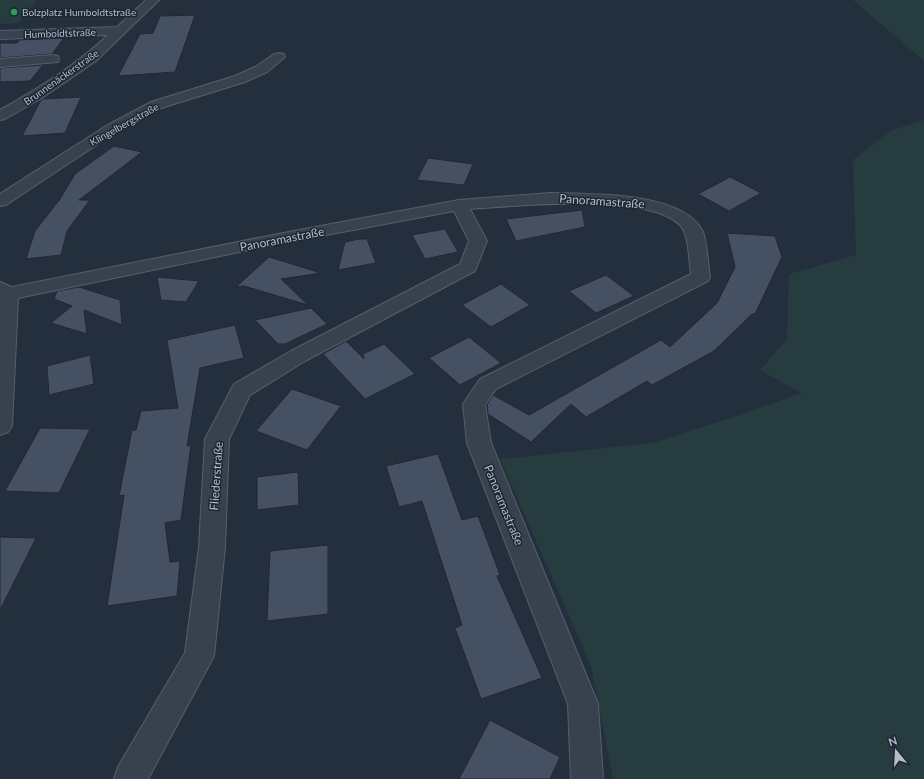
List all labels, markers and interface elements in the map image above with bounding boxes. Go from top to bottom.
place label: Bolzplatz Humboldtstraße [22,6,136,18]
marker: Bolzplatz Humboldtstraße [9,7,19,17]
street label: Humboldtstraße [24,26,96,40]
street label: Brunnenäckerstraße [21,47,101,107]
street label: Klingelbergstraße [87,100,161,148]
street label: Panoramastraße [559,191,645,211]
street label: Panoramastraße [239,223,325,255]
street label: Fliederstraße [206,441,226,511]
street label: Panoramastraße [481,463,527,547]
north arrow [876,731,916,771]
text: N [887,734,899,749]

